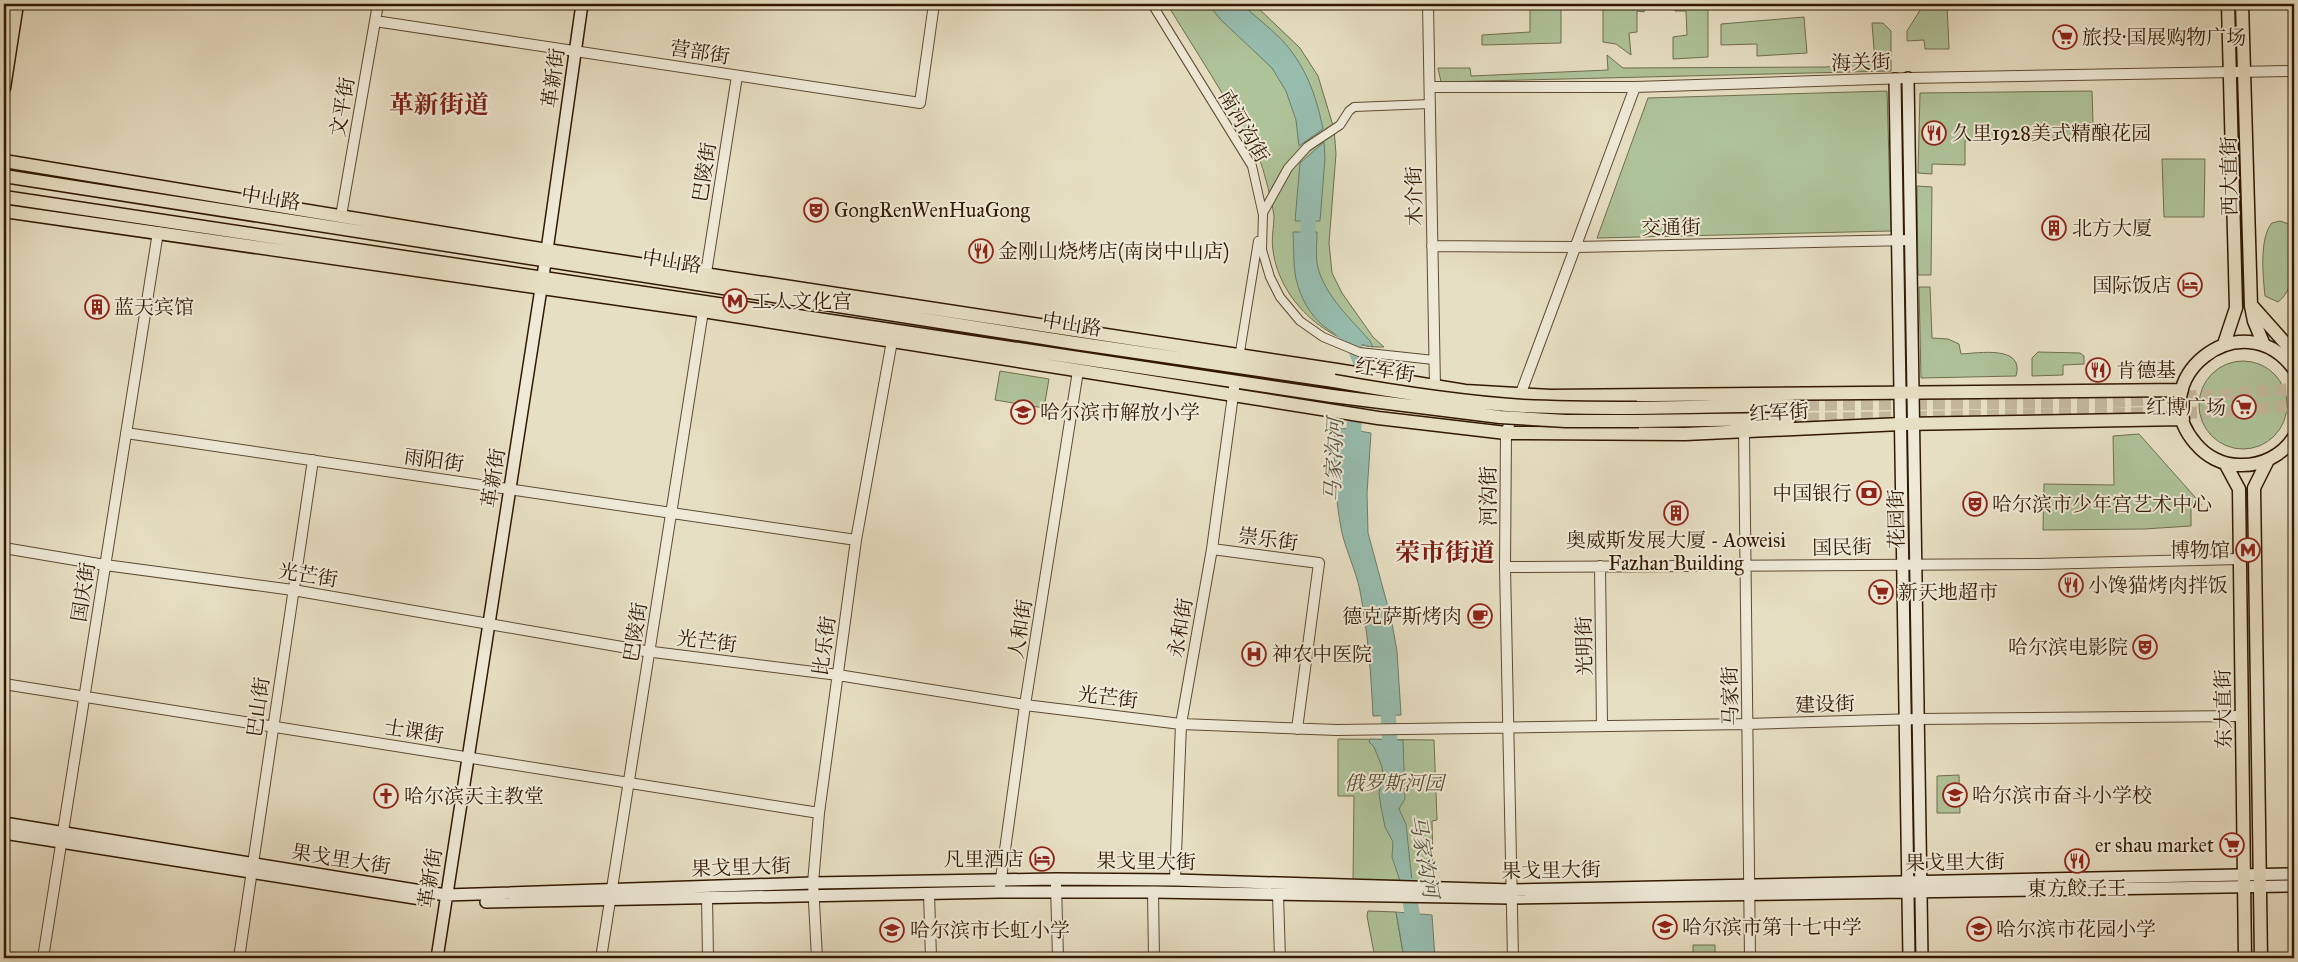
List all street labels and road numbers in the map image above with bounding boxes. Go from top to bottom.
street label: 营部街 [668,35,732,69]
street label: 革新街 [537,47,569,109]
street label: 海关街 [1831,49,1891,75]
street label: 文平街 [325,75,359,139]
street label: 南河沟街 [1214,85,1274,167]
street label: 西大直街 [2216,136,2242,216]
street label: 巴陵街 [687,140,721,204]
street label: 木介街 [1401,166,1427,226]
street label: 中山路 [239,181,303,215]
street label: 交通街 [1641,214,1701,240]
street label: 中山路 [640,244,704,278]
street label: 中山路 [1040,307,1104,341]
street label: 红军街 [1353,353,1417,387]
street label: 红军街 [1748,398,1810,426]
street label: 雨阳街 [403,444,465,476]
street label: 革新街 [476,446,510,510]
street label: 河沟街 [1476,466,1500,526]
street label: 花园街 [1883,489,1909,549]
street label: 崇乐街 [1237,523,1299,555]
street label: 国民街 [1812,534,1872,560]
street label: 光芒街 [276,558,340,592]
street label: 国庆街 [66,560,100,624]
street label: 永和街 [1163,596,1197,660]
street label: 人和街 [1003,597,1037,661]
street label: 巴陵街 [618,600,652,664]
street label: 比乐街 [808,615,840,677]
street label: 光明街 [1571,616,1597,676]
street label: 光芒街 [676,625,738,657]
street label: 马家街 [1717,666,1743,726]
street label: 东大直街 [2210,669,2236,749]
street label: 巴山街 [242,676,274,738]
street label: 光芒街 [1077,681,1139,713]
street label: 建设街 [1795,691,1855,717]
street label: 士课街 [382,714,446,748]
street label: 果戈里大街 [290,839,392,879]
street label: 革新街 [413,846,447,910]
street label: 果戈里大街 [1096,848,1196,874]
street label: 果戈里大街 [1905,849,2005,875]
street label: 果戈里大街 [691,853,791,881]
street label: 果戈里大街 [1501,857,1601,883]

